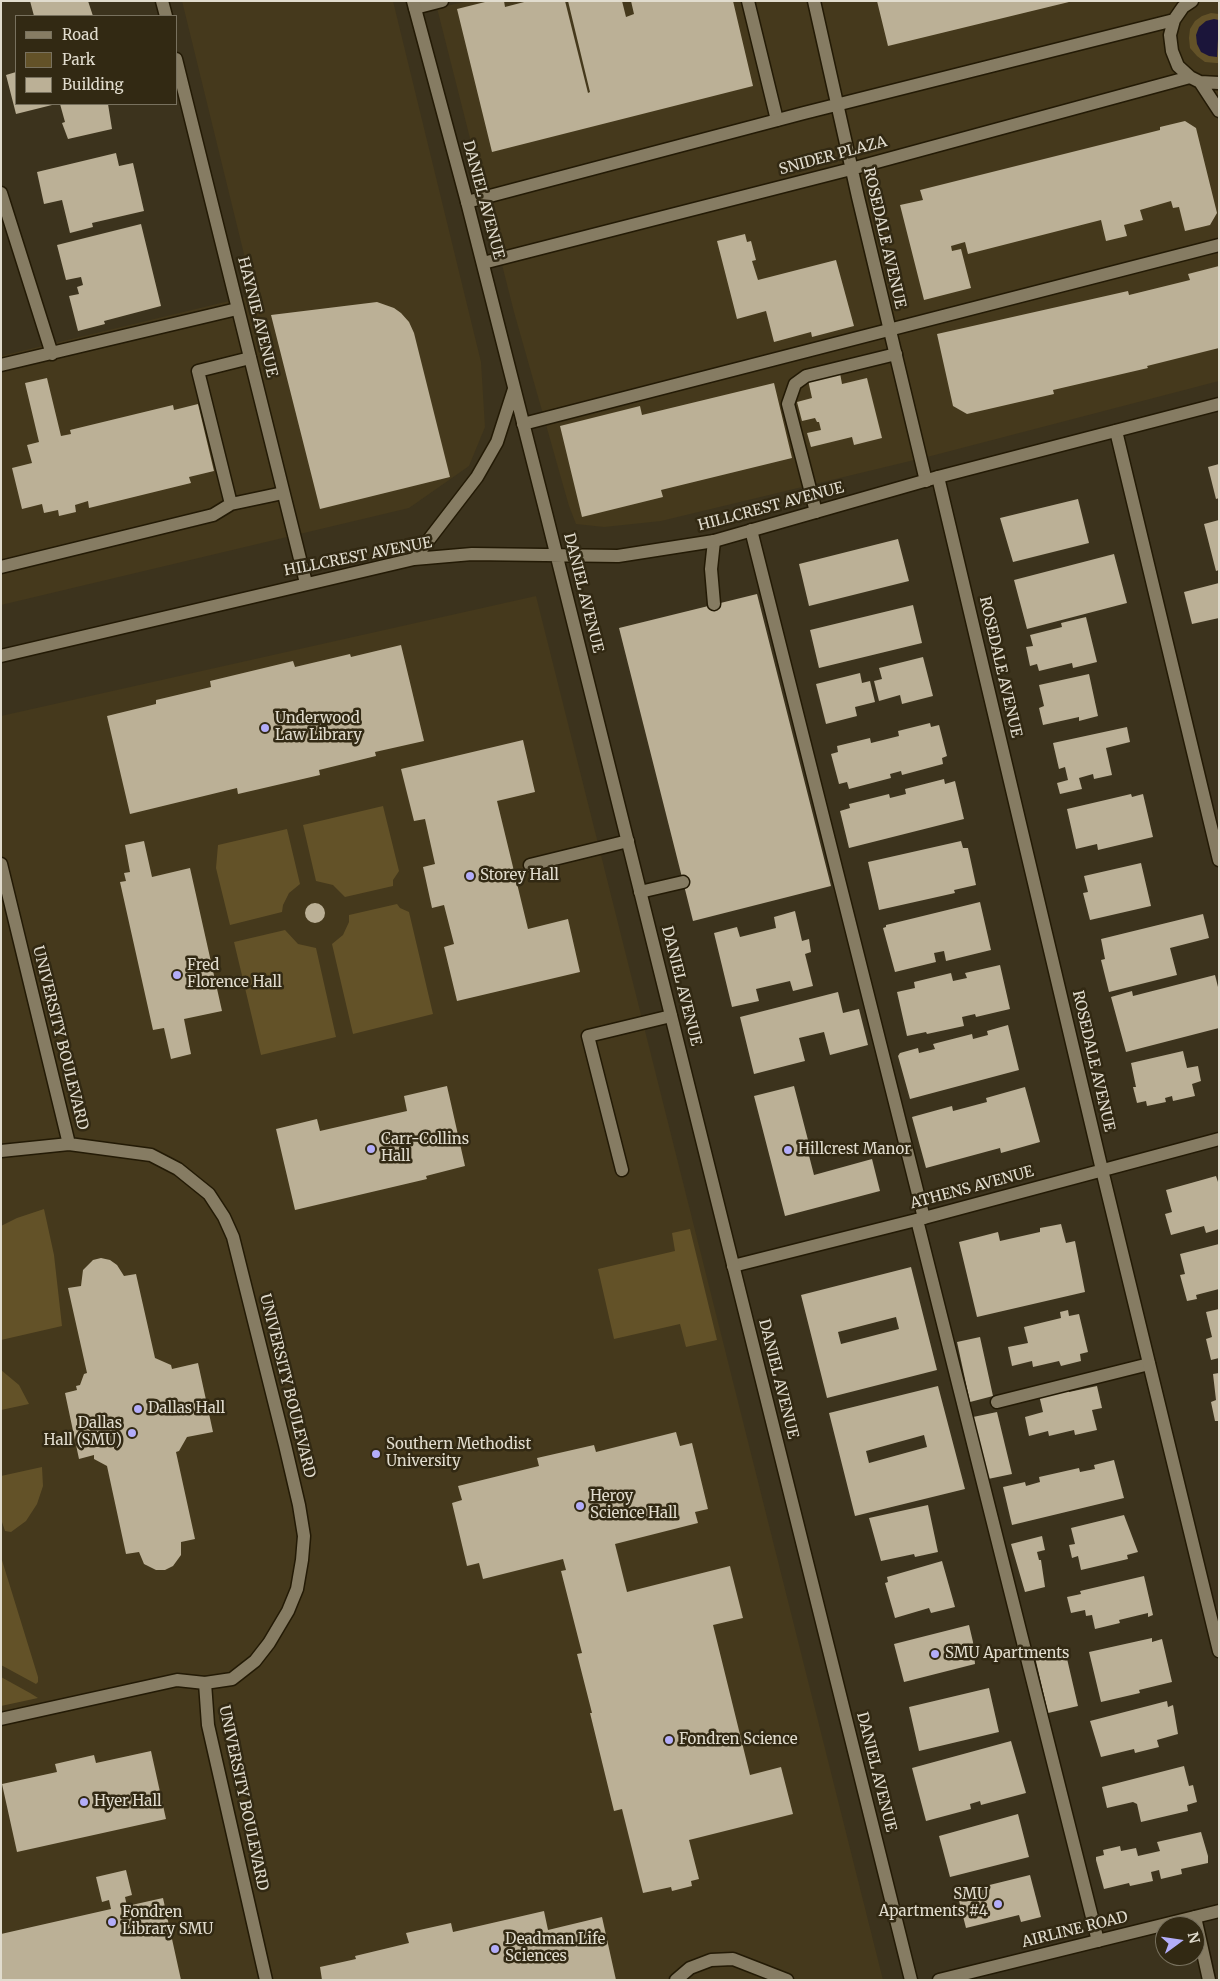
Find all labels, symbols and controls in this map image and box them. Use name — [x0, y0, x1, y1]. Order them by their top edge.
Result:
legend — [15, 15, 178, 105]
text: Road — [62, 25, 98, 44]
text: Park — [62, 50, 95, 69]
text: Building — [62, 75, 124, 94]
street label: SNIDER PLAZA — [777, 133, 889, 179]
street label: DANIEL AVENUE — [458, 138, 508, 262]
street label: ROSEDALE AVENUE — [859, 166, 909, 310]
street label: HAYNIE AVENUE — [233, 255, 281, 379]
street label: HILLCREST AVENUE — [696, 479, 846, 535]
street label: DANIEL AVENUE — [559, 531, 607, 655]
street label: HILLCREST AVENUE — [283, 534, 433, 580]
street label: ROSEDALE AVENUE — [975, 595, 1025, 739]
place label: Underwood Law Library — [275, 710, 362, 745]
marker: Underwood Law Library — [259, 722, 271, 734]
place label: Storey Hall — [480, 867, 559, 885]
marker: Storey Hall — [464, 870, 476, 882]
street label: DANIEL AVENUE — [657, 924, 705, 1048]
street label: UNIVERSITY BOULEVARD — [28, 944, 92, 1132]
place label: Fred Florence Hall — [187, 957, 282, 992]
marker: Fred Florence Hall — [171, 969, 183, 981]
street label: ROSEDALE AVENUE — [1068, 989, 1118, 1133]
place label: Carr-Collins Hall — [381, 1131, 469, 1166]
place label: Hillcrest Manor — [798, 1141, 911, 1159]
marker: Carr-Collins Hall — [365, 1143, 377, 1155]
marker: Hillcrest Manor — [782, 1144, 794, 1156]
street label: ATHENS AVENUE — [908, 1163, 1036, 1213]
street label: UNIVERSITY BOULEVARD — [255, 1292, 319, 1480]
street label: DANIEL AVENUE — [754, 1317, 802, 1441]
place label: Dallas Hall — [148, 1400, 225, 1418]
marker: Dallas Hall — [132, 1403, 144, 1415]
place label: Dallas Hall (SMU) — [44, 1415, 122, 1450]
marker: Dallas Hall (SMU) — [126, 1427, 138, 1439]
place label: Southern Methodist University — [386, 1436, 531, 1471]
marker: Southern Methodist University — [370, 1448, 382, 1460]
place label: Heroy Science Hall — [590, 1488, 677, 1523]
marker: Heroy Science Hall — [574, 1500, 586, 1512]
place label: SMU Apartments — [945, 1645, 1069, 1663]
marker: SMU Apartments — [929, 1648, 941, 1660]
street label: UNIVERSITY BOULEVARD — [215, 1704, 271, 1892]
street label: DANIEL AVENUE — [852, 1710, 900, 1834]
place label: Fondren Science — [679, 1731, 798, 1749]
marker: Fondren Science — [663, 1734, 675, 1746]
place label: Hyer Hall — [94, 1793, 162, 1811]
marker: Hyer Hall — [78, 1796, 90, 1808]
place label: SMU Apartments #4 — [879, 1886, 988, 1921]
marker: SMU Apartments #4 — [992, 1898, 1004, 1910]
place label: Fondren Library SMU — [122, 1904, 213, 1939]
street label: AIRLINE ROAD — [1020, 1908, 1130, 1952]
marker: Fondren Library SMU — [106, 1916, 118, 1928]
north arrow — [1155, 1916, 1205, 1966]
text: N — [1184, 1930, 1204, 1945]
place label: Deadman Life Sciences — [505, 1931, 605, 1966]
marker: Deadman Life Sciences — [489, 1943, 501, 1955]

